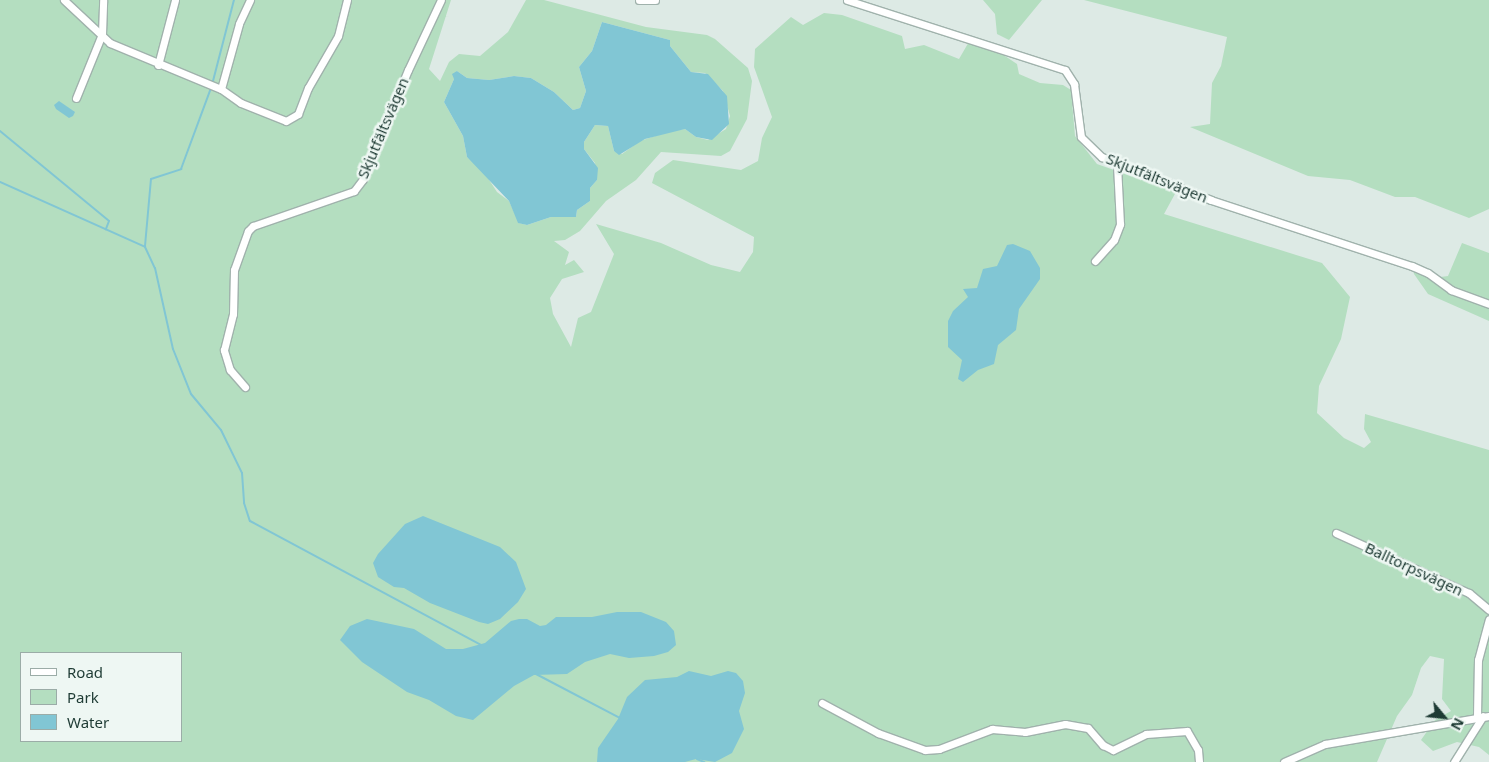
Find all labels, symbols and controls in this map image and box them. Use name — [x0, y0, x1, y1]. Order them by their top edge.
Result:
street label: Skjutfältsvägen — [354, 75, 412, 181]
street label: Skjutfältsvägen — [1104, 149, 1210, 207]
street label: Balltorpsvägen — [1362, 538, 1466, 600]
legend — [20, 652, 182, 742]
text: Road — [67, 662, 103, 682]
text: Park — [67, 687, 99, 707]
north arrow — [1419, 692, 1469, 742]
text: Water — [67, 712, 109, 732]
text: N — [1447, 715, 1469, 734]

